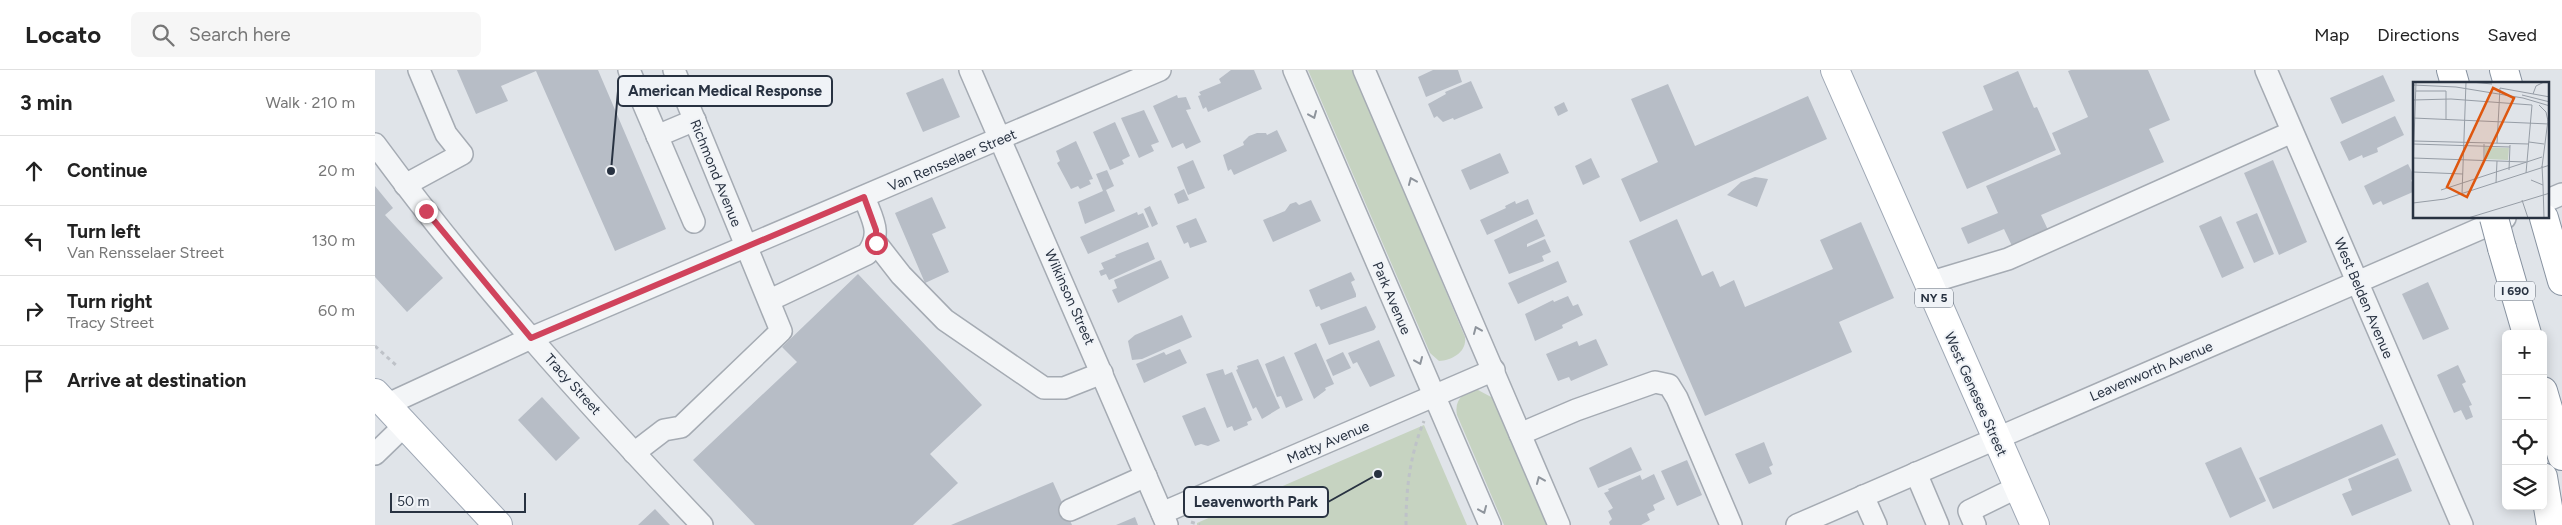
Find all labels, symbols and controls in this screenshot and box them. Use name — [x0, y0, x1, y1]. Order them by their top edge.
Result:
search box — [131, 12, 481, 57]
text: Locato — [25, 20, 101, 49]
icon: search — [149, 21, 177, 49]
text: Search here — [189, 23, 291, 46]
text: Map — [2314, 24, 2349, 46]
text: Directions — [2377, 24, 2459, 46]
text: Saved — [2487, 24, 2537, 46]
callout: American Medical Response — [618, 76, 832, 106]
text: American Medical Response — [628, 82, 823, 100]
inset map — [2413, 82, 2549, 219]
text: 3 min — [20, 90, 72, 115]
text: Walk · 210 m — [266, 93, 355, 112]
one-way arrow — [1307, 110, 1318, 119]
street label: Richmond Avenue — [686, 117, 745, 230]
street label: Van Rensselaer Street — [885, 126, 1019, 195]
icon: ahead — [20, 157, 48, 185]
text: Continue — [67, 159, 147, 182]
text: 20 m — [318, 161, 355, 180]
one-way arrow — [1408, 177, 1419, 186]
route end — [415, 200, 438, 223]
text: Turn left — [67, 220, 141, 243]
icon: left — [20, 227, 48, 255]
text: 130 m — [312, 231, 355, 250]
route start — [865, 232, 888, 255]
street label: West Belden Avenue — [2330, 235, 2397, 361]
text: Van Rensselaer Street — [67, 243, 224, 262]
street label: Wilkinson Street — [1041, 247, 1098, 348]
street label: Park Avenue — [1369, 259, 1415, 337]
road number: I 690 — [2495, 282, 2535, 300]
road number: NY 5 — [1915, 288, 1953, 308]
text: Turn right — [67, 290, 153, 313]
icon: right — [20, 297, 48, 325]
text: 60 m — [318, 301, 355, 320]
text: Tracy Street — [67, 313, 154, 332]
one-way arrow — [1472, 326, 1483, 335]
street label: West Genesee Street — [1941, 330, 2011, 459]
map controls — [2502, 330, 2547, 510]
button: + — [2502, 330, 2547, 375]
street label: Leavenworth Avenue — [2087, 338, 2216, 405]
street label: Tracy Street — [541, 350, 604, 418]
one-way arrow — [1412, 356, 1423, 365]
icon: arrive — [20, 367, 48, 395]
text: Arrive at destination — [67, 369, 246, 392]
button: − — [2502, 375, 2547, 420]
street label: Matty Avenue — [1284, 417, 1372, 467]
button: locate — [2502, 420, 2547, 465]
button: layers — [2502, 465, 2547, 510]
one-way arrow — [1535, 476, 1546, 485]
callout: Leavenworth Park — [1184, 487, 1328, 517]
scale bar — [390, 490, 526, 513]
text: 50 m — [397, 493, 429, 510]
text: Leavenworth Park — [1194, 493, 1318, 511]
one-way arrow — [1477, 505, 1488, 514]

